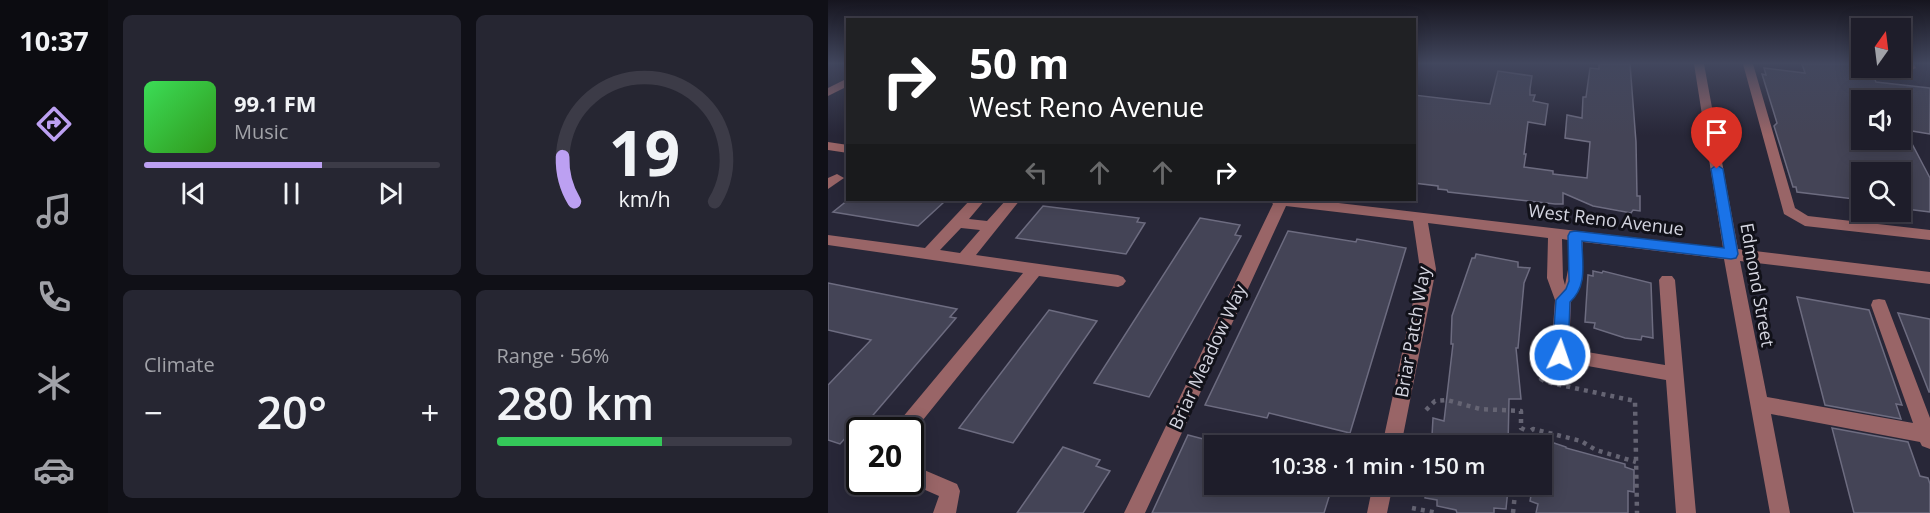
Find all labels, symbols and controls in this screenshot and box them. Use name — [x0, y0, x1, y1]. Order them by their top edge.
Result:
north arrow — [1851, 18, 1911, 78]
map controls — [1851, 18, 1911, 222]
text: 10:37 — [19, 22, 89, 59]
text: 50 m — [969, 34, 1069, 91]
icon: right — [870, 42, 948, 120]
text: 99.1 FM — [234, 88, 317, 118]
text: West Reno Avenue — [969, 88, 1204, 125]
button: sound — [1851, 90, 1911, 150]
icon: directions — [33, 103, 75, 145]
pin — [1691, 107, 1742, 169]
text: 19 — [609, 109, 680, 194]
icon: arrive — [1700, 116, 1733, 149]
text: Music — [234, 118, 288, 145]
icon: left — [1020, 156, 1053, 189]
icon: ahead — [1083, 156, 1116, 189]
icon: ahead — [1146, 156, 1179, 189]
icon: right — [1209, 156, 1242, 189]
button: search — [1851, 162, 1911, 222]
icon: previous — [177, 177, 210, 210]
icon: pause — [275, 177, 308, 210]
icon: next — [374, 177, 407, 210]
text: km/h — [618, 185, 670, 214]
icon: music — [33, 190, 75, 232]
street label: West Reno Avenue — [1527, 198, 1685, 240]
street label: Edmond Street — [1735, 221, 1781, 349]
street label: Briar Patch Way — [1389, 263, 1436, 399]
icon: phone — [33, 276, 75, 318]
street label: Briar Meadow Way — [1163, 279, 1252, 433]
position arrow — [1528, 323, 1592, 387]
text: Range · 56% — [497, 342, 609, 369]
text: Climate — [144, 351, 215, 378]
icon: climate — [33, 362, 75, 404]
text: 280 km — [497, 372, 654, 433]
text: 20° — [256, 381, 327, 442]
text: − — [144, 390, 163, 435]
text: + — [421, 390, 439, 435]
speed limit sign: 20 — [846, 417, 924, 495]
icon: car — [33, 449, 75, 491]
text: 10:38 · 1 min · 150 m — [1270, 450, 1486, 480]

